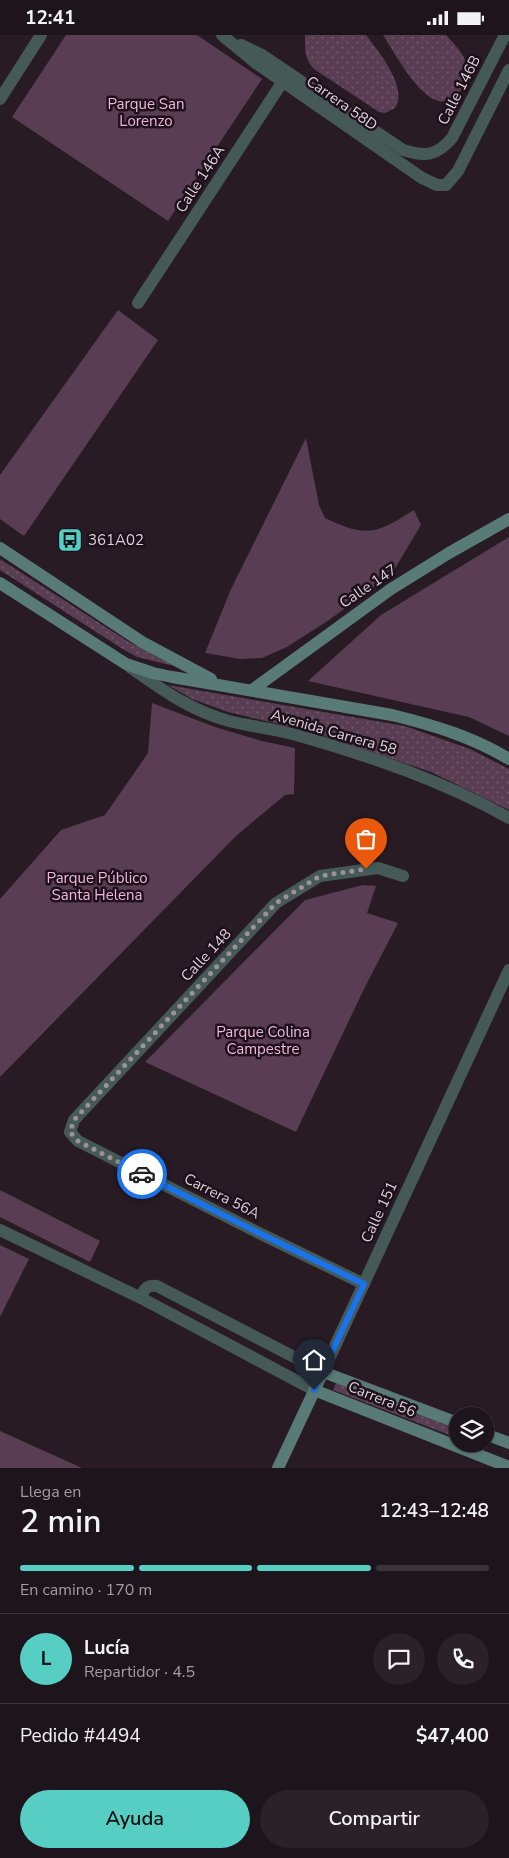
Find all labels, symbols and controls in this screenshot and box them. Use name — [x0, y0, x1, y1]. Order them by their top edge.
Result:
text: 12:41 — [25, 5, 75, 31]
street label: Calle 146B — [433, 52, 485, 128]
street label: Carrera 58D — [302, 71, 382, 135]
park label: Parque San Lorenzo — [107, 94, 185, 131]
street label: Calle 146A — [171, 141, 229, 216]
bus stop icon: 361A02 — [57, 527, 83, 553]
place label: 361A02 — [88, 530, 144, 550]
street label: Calle 147 — [335, 559, 401, 613]
street label: Avenida Carrera 58 — [269, 704, 399, 760]
pin — [345, 818, 387, 869]
icon: bag — [352, 825, 380, 853]
park label: Parque Público Santa Helena — [47, 868, 147, 905]
street label: Calle 148 — [176, 924, 236, 986]
park label: Parque Colina Campestre — [216, 1022, 310, 1059]
courier — [117, 1149, 167, 1199]
icon: car — [128, 1160, 156, 1188]
street label: Carrera 56A — [181, 1168, 263, 1224]
street label: Calle 151 — [356, 1178, 402, 1246]
pin — [293, 1339, 335, 1390]
icon: home — [300, 1346, 328, 1374]
street label: Carrera 56 — [345, 1376, 419, 1422]
map controls — [449, 1407, 494, 1452]
button: layers — [449, 1407, 494, 1452]
text: Llega en — [20, 1481, 81, 1503]
text: 12:43–12:48 — [379, 1498, 489, 1524]
text: 2 min — [20, 1500, 102, 1543]
text: En camino · 170 m — [20, 1579, 152, 1601]
button: chat — [373, 1633, 425, 1685]
button: phone — [437, 1633, 489, 1685]
text: Lucía — [84, 1635, 130, 1661]
text: L — [41, 1646, 51, 1672]
text: Repartidor · 4.5 — [84, 1661, 195, 1683]
text: Pedido #4494 — [20, 1723, 141, 1749]
text: $47,400 — [416, 1723, 489, 1749]
button: Ayuda — [20, 1790, 250, 1848]
button: Compartir — [260, 1790, 489, 1848]

